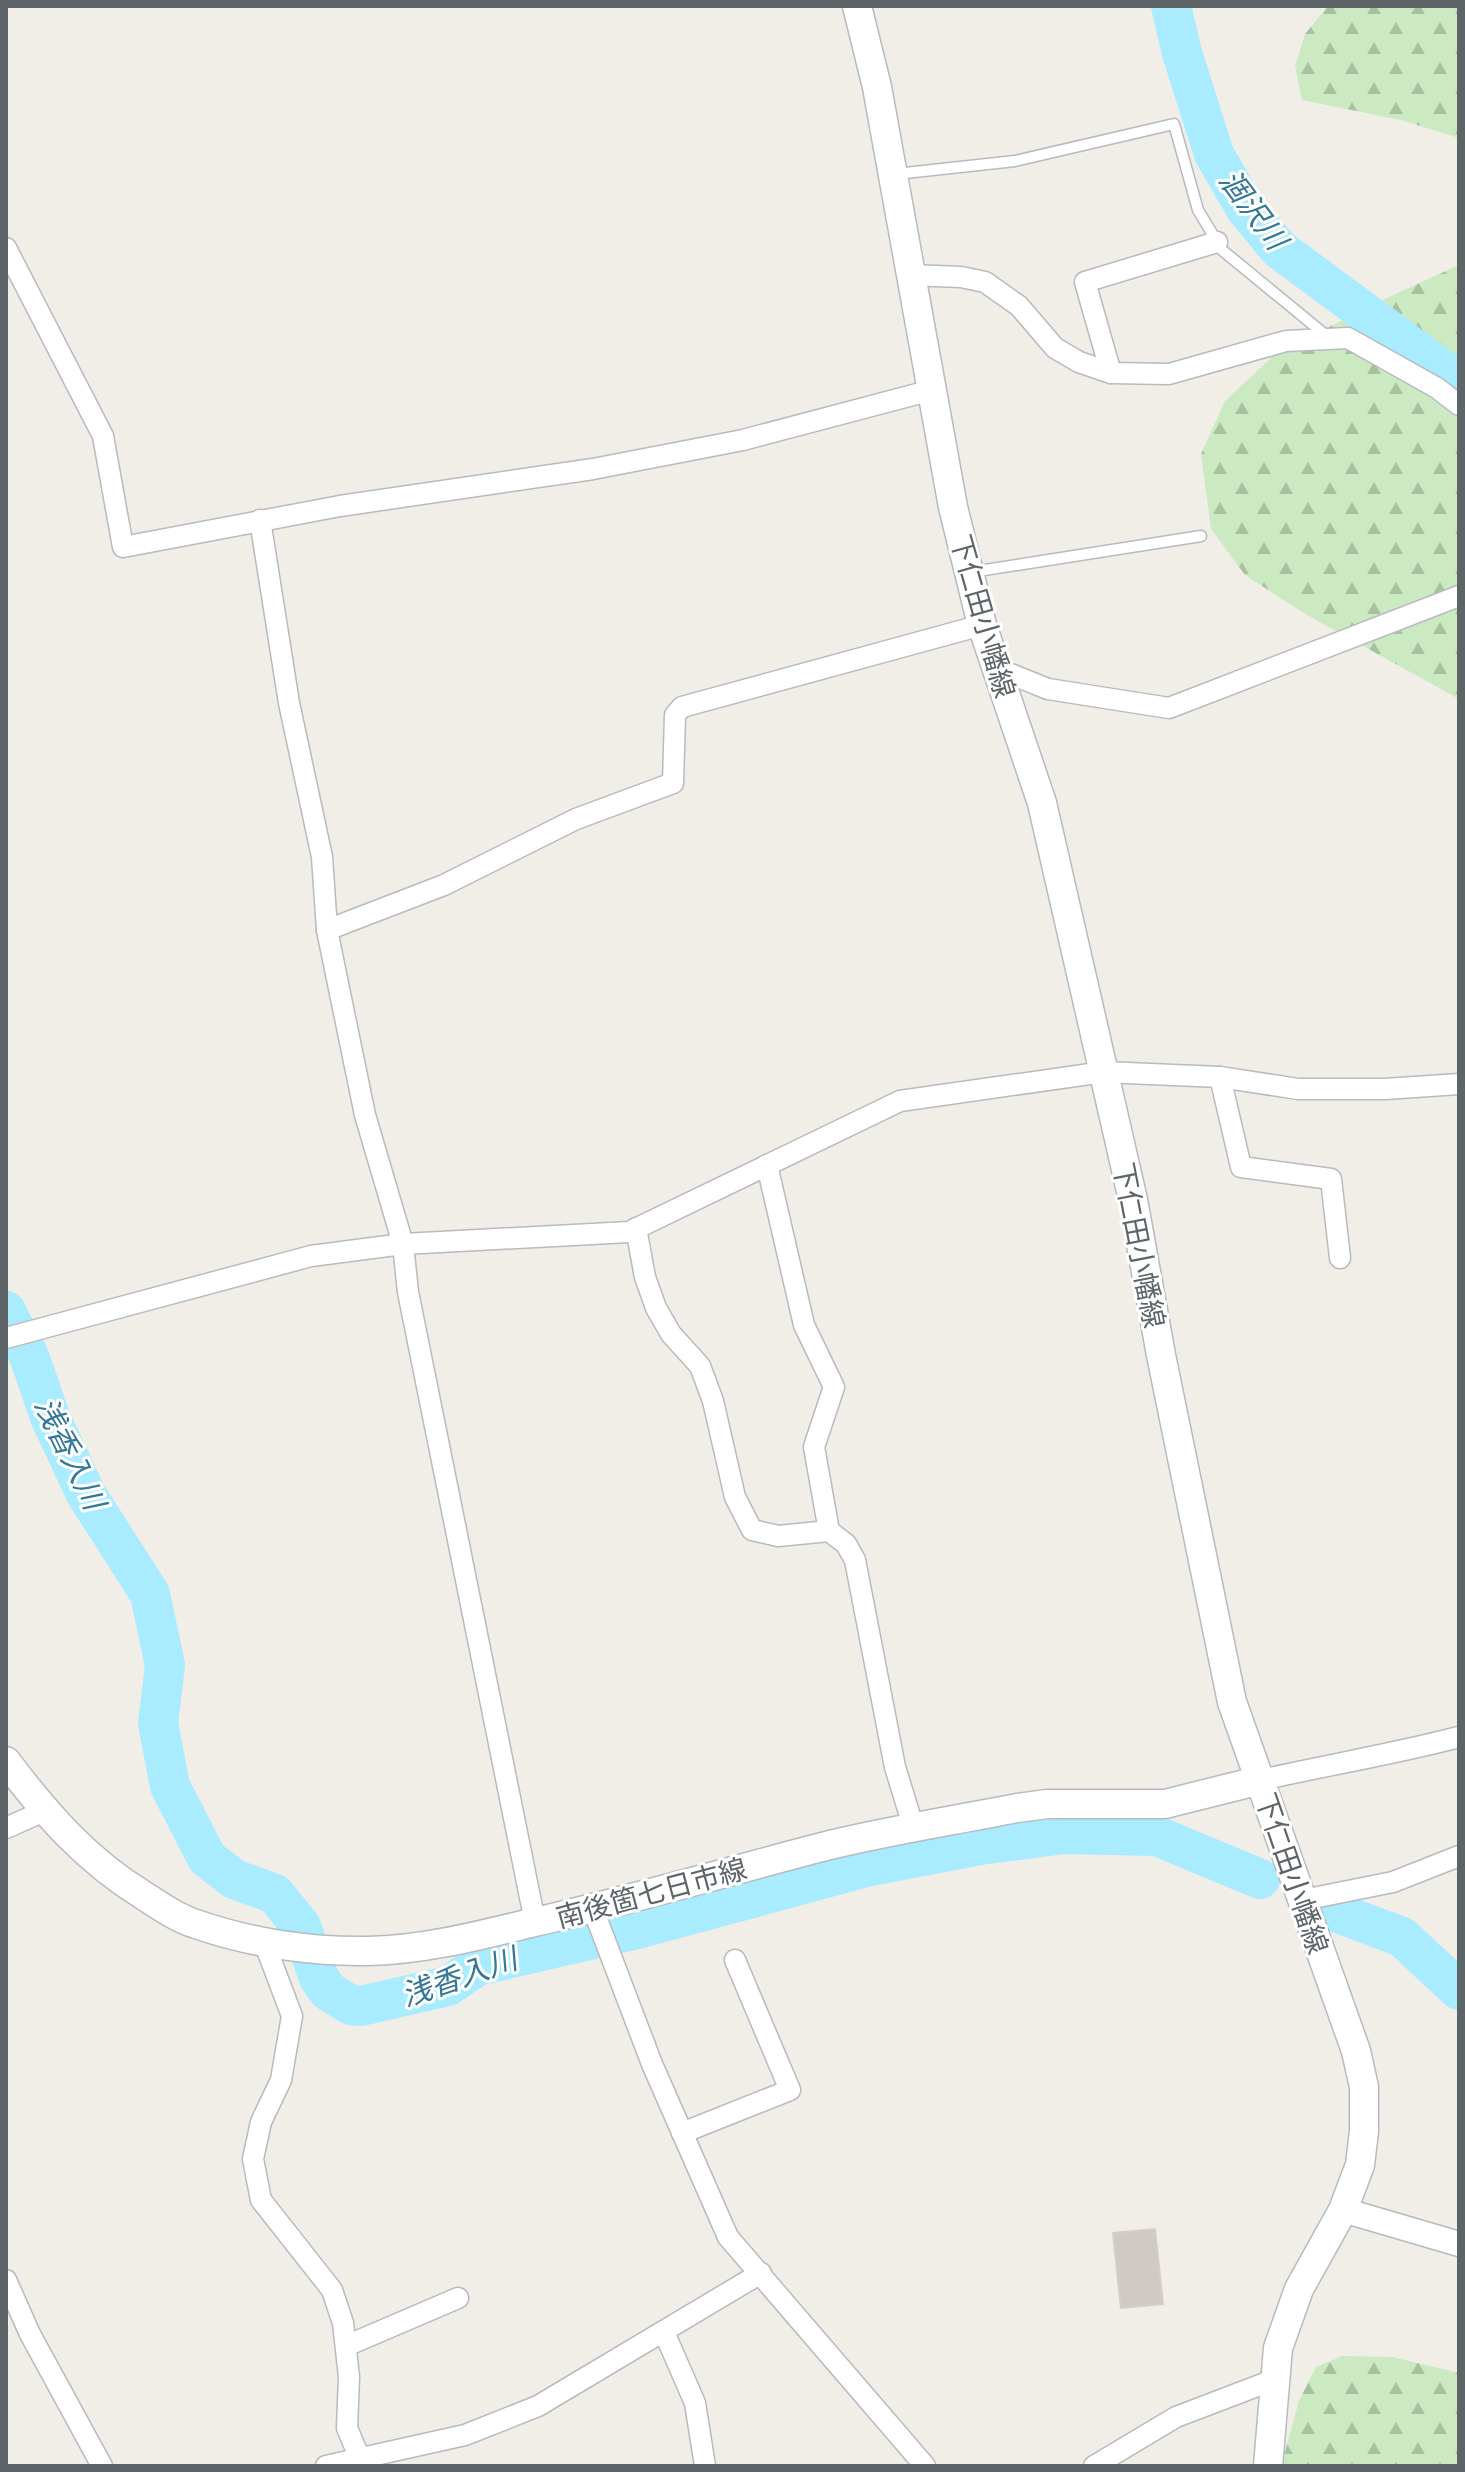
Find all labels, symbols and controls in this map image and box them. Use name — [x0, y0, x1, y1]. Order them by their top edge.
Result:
water label: 涸沢川 — [1211, 161, 1299, 260]
street label: 下仁田小幡線 — [943, 530, 1025, 702]
street label: 下仁田小幡線 — [1105, 1159, 1175, 1331]
water label: 浅香入川 — [26, 1390, 117, 1519]
street label: 下仁田小幡線 — [1248, 1787, 1338, 1959]
street label: 南後箇七日市線 — [551, 1848, 751, 1936]
water label: 浅香入川 — [396, 1936, 525, 2015]

